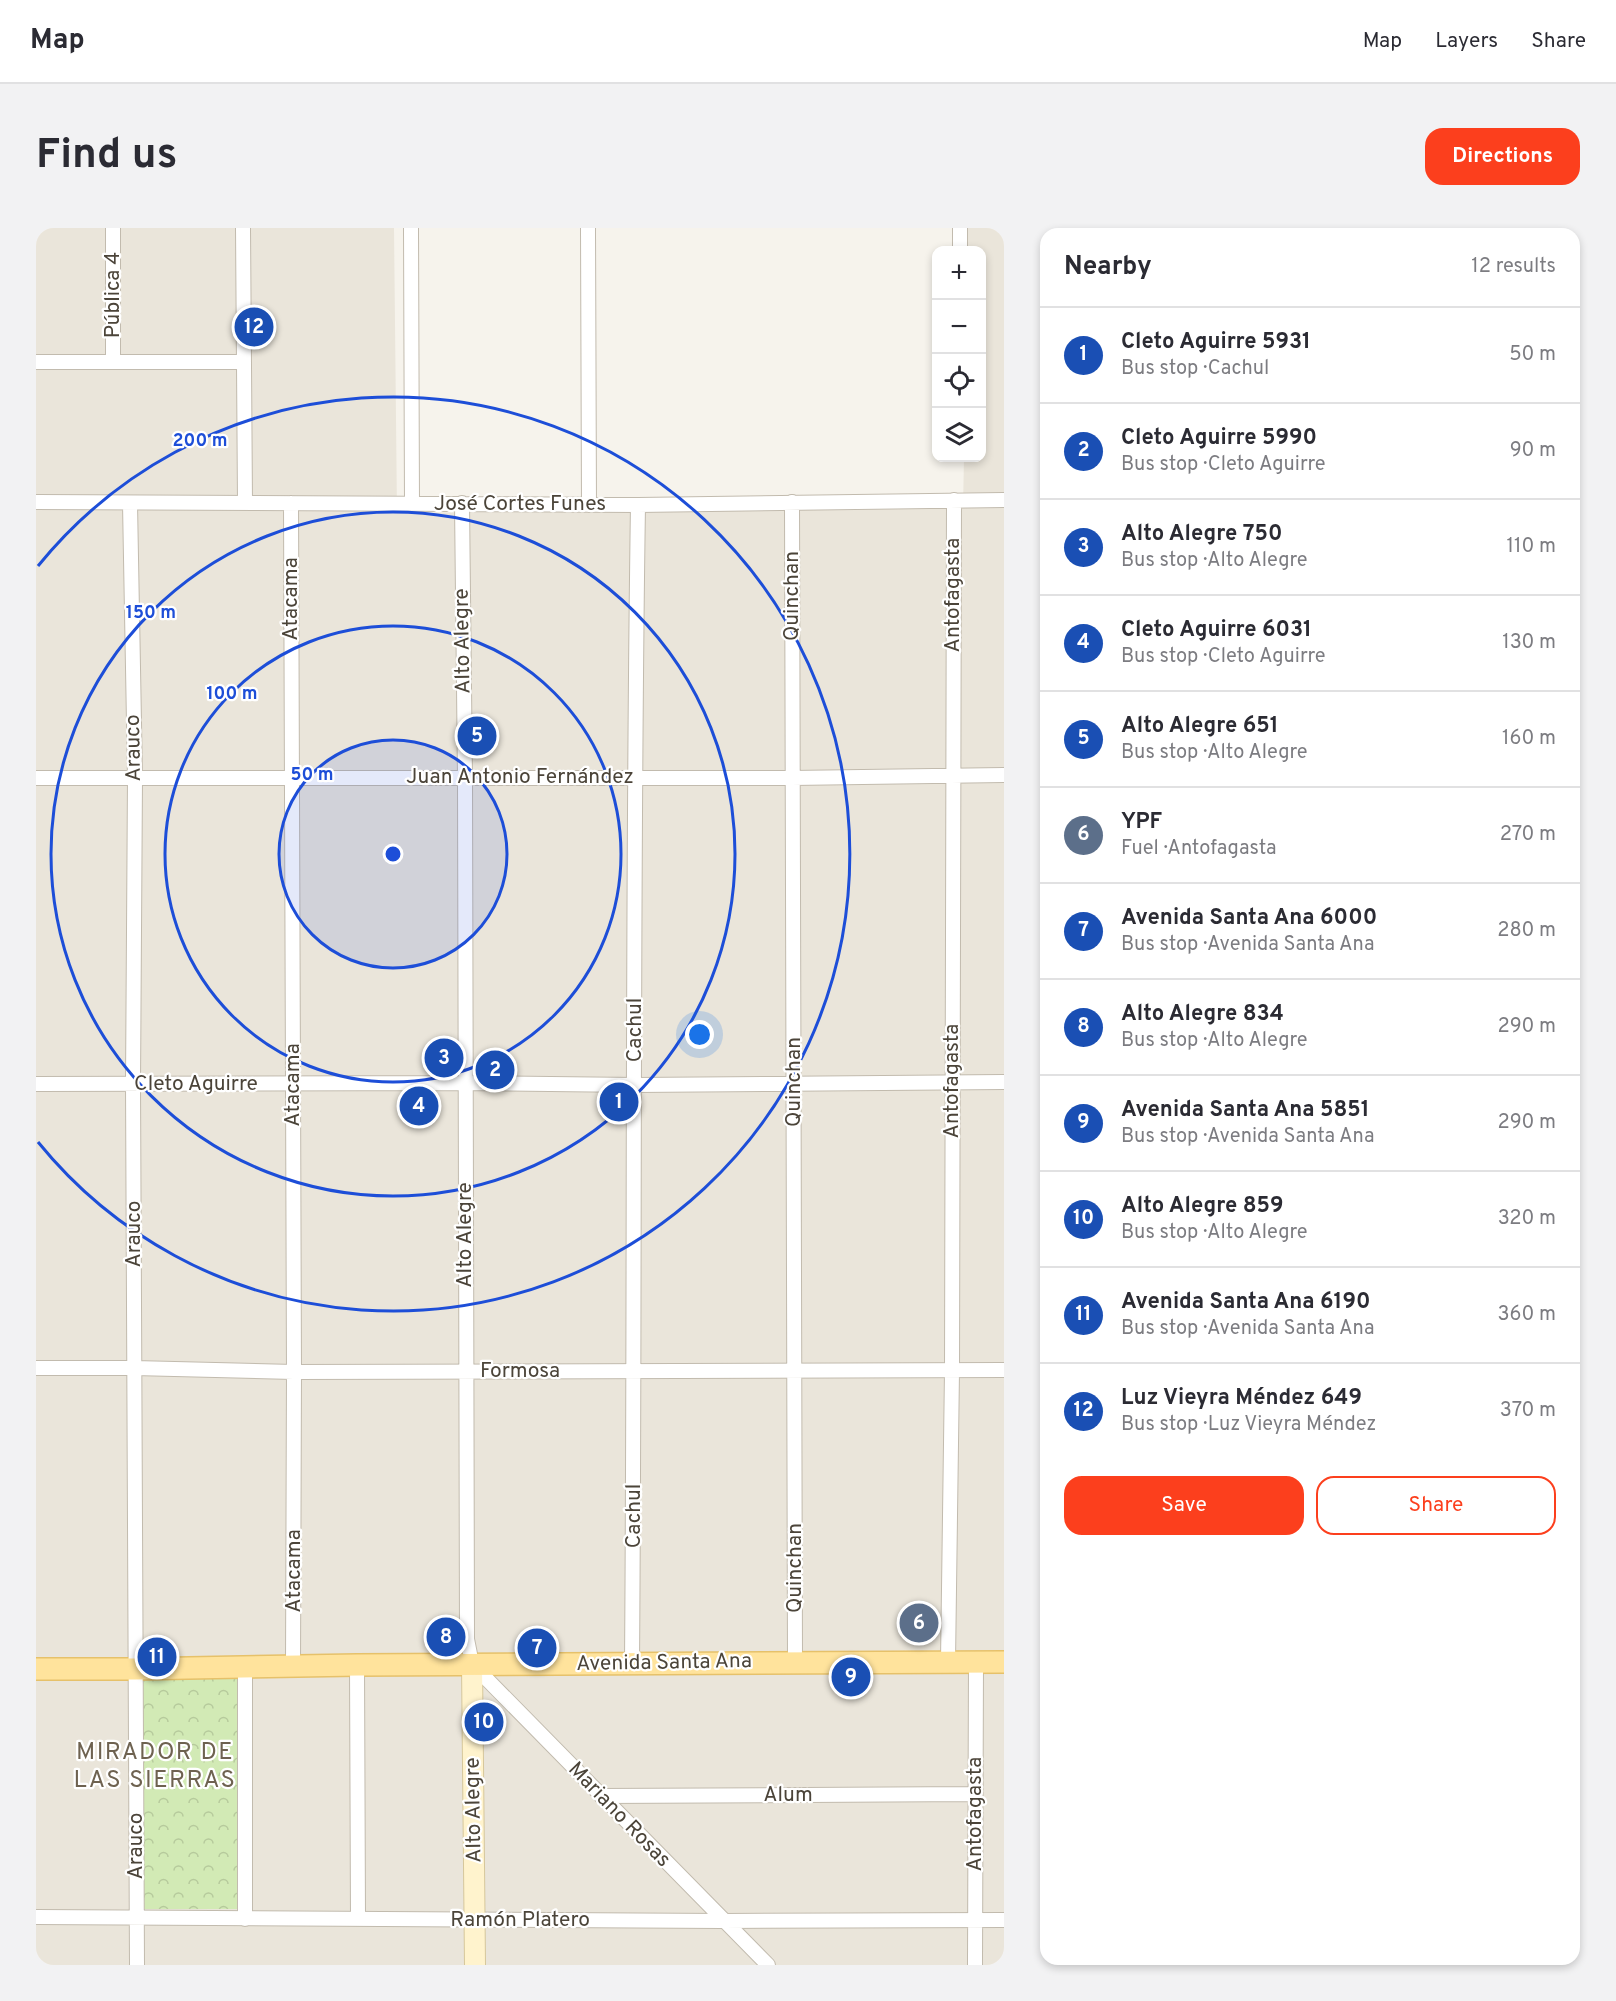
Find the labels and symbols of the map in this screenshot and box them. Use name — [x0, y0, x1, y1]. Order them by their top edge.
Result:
street label: Pública 4 — [100, 252, 127, 338]
pin: 12 — [234, 304, 274, 350]
text: 200 m — [172, 430, 228, 453]
street label: José Cortes Funes — [434, 491, 606, 518]
street label: Antofagasta — [940, 538, 967, 652]
street label: Quinchan — [779, 551, 806, 641]
street label: Atacama — [278, 557, 305, 641]
street label: Alto Alegre — [449, 588, 477, 694]
text: 150 m — [126, 602, 176, 625]
text: 100 m — [206, 683, 258, 706]
street label: Arauco — [120, 714, 148, 782]
pin: 5 — [458, 714, 496, 758]
text: 50 m — [290, 764, 334, 787]
street label: Juan Antonio Fernández — [406, 764, 634, 791]
centre of rings — [383, 844, 403, 864]
street label: Cachul — [622, 998, 649, 1062]
your location — [685, 1020, 714, 1049]
street label: Antofagasta — [939, 1024, 966, 1138]
pin: 3 — [424, 1036, 464, 1080]
street label: Quinchan — [781, 1037, 808, 1127]
street label: Atacama — [280, 1043, 307, 1127]
pin: 2 — [476, 1048, 514, 1092]
street label: Cleto Aguirre — [134, 1071, 258, 1098]
pin: 1 — [600, 1080, 638, 1124]
pin: 4 — [400, 1084, 439, 1128]
street label: Alto Alegre — [452, 1182, 479, 1288]
street label: Arauco — [121, 1200, 148, 1268]
street label: Formosa — [480, 1358, 560, 1385]
street label: Cachul — [621, 1484, 648, 1548]
street label: Quinchan — [782, 1523, 809, 1613]
street label: Atacama — [281, 1529, 308, 1613]
pin: 6 — [900, 1600, 938, 1646]
pin: 8 — [426, 1614, 466, 1660]
pin: 7 — [518, 1626, 556, 1670]
pin: 11 — [138, 1634, 176, 1680]
street label: Avenida Santa Ana — [576, 1648, 752, 1678]
pin: 9 — [832, 1654, 870, 1700]
pin: 10 — [464, 1700, 504, 1744]
district label: MIRADOR DE LAS SIERRAS — [74, 1738, 237, 1796]
street label: Alto Alegre — [460, 1757, 488, 1863]
street label: Mariano Rosas — [562, 1757, 676, 1873]
street label: Antofagasta — [962, 1757, 989, 1871]
street label: Alum — [763, 1782, 813, 1809]
street label: Arauco — [123, 1812, 150, 1880]
street label: Ramón Platero — [450, 1907, 590, 1934]

